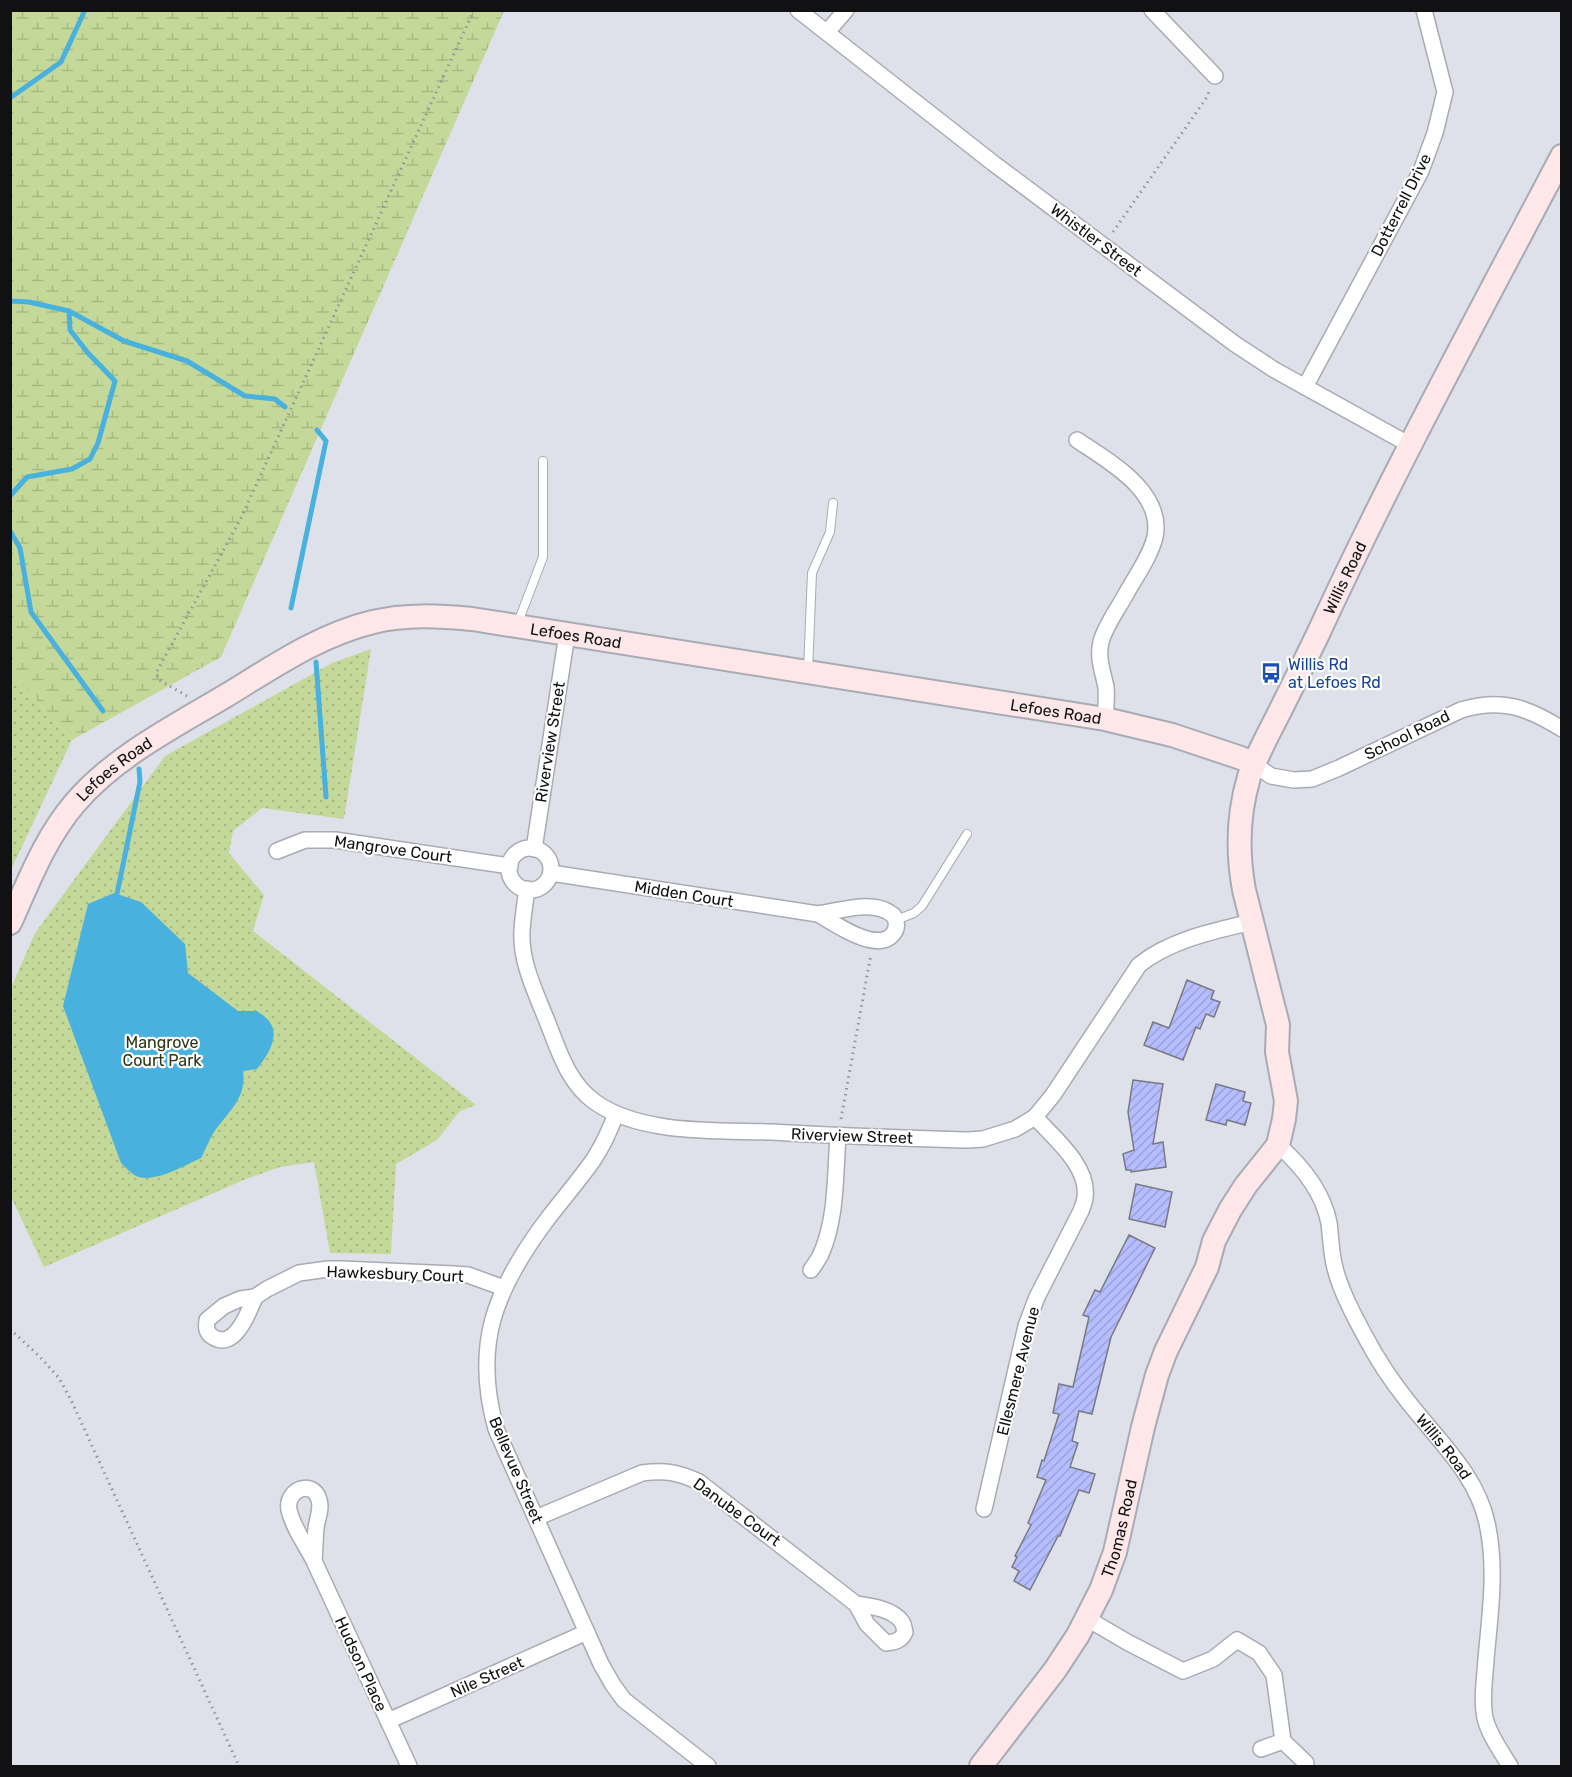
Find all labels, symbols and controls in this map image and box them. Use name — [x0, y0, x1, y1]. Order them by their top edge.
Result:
street label: Dotterrell Drive — [1367, 150, 1435, 260]
street label: Whistler Street — [1047, 199, 1145, 281]
street label: Willis Road — [1319, 538, 1370, 617]
street label: Lefoes Road — [529, 619, 623, 652]
place label: Willis Rd at Lefoes Rd — [1288, 655, 1381, 692]
bus stop icon: Willis Rd at Lefoes Rd — [1259, 661, 1283, 685]
street label: Riverview Street — [531, 680, 569, 804]
street label: Lefoes Road — [1009, 695, 1103, 728]
street label: School Road — [1361, 706, 1453, 764]
street label: Lefoes Road — [72, 733, 155, 805]
street label: Mangrove Court — [333, 831, 453, 867]
street label: Midden Court — [633, 877, 735, 911]
park label: Mangrove Court Park — [122, 1033, 202, 1070]
street label: Riverview Street — [791, 1124, 913, 1148]
street label: Hawkesbury Court — [326, 1262, 464, 1286]
street label: Ellesmere Avenue — [993, 1305, 1043, 1437]
street label: Willis Road — [1412, 1410, 1476, 1483]
street label: Bellevue Street — [485, 1414, 547, 1526]
street label: Danube Court — [690, 1474, 784, 1550]
street label: Thomas Road — [1097, 1477, 1141, 1580]
street label: Hudson Place — [331, 1614, 391, 1714]
street label: Nile Street — [447, 1652, 527, 1702]

